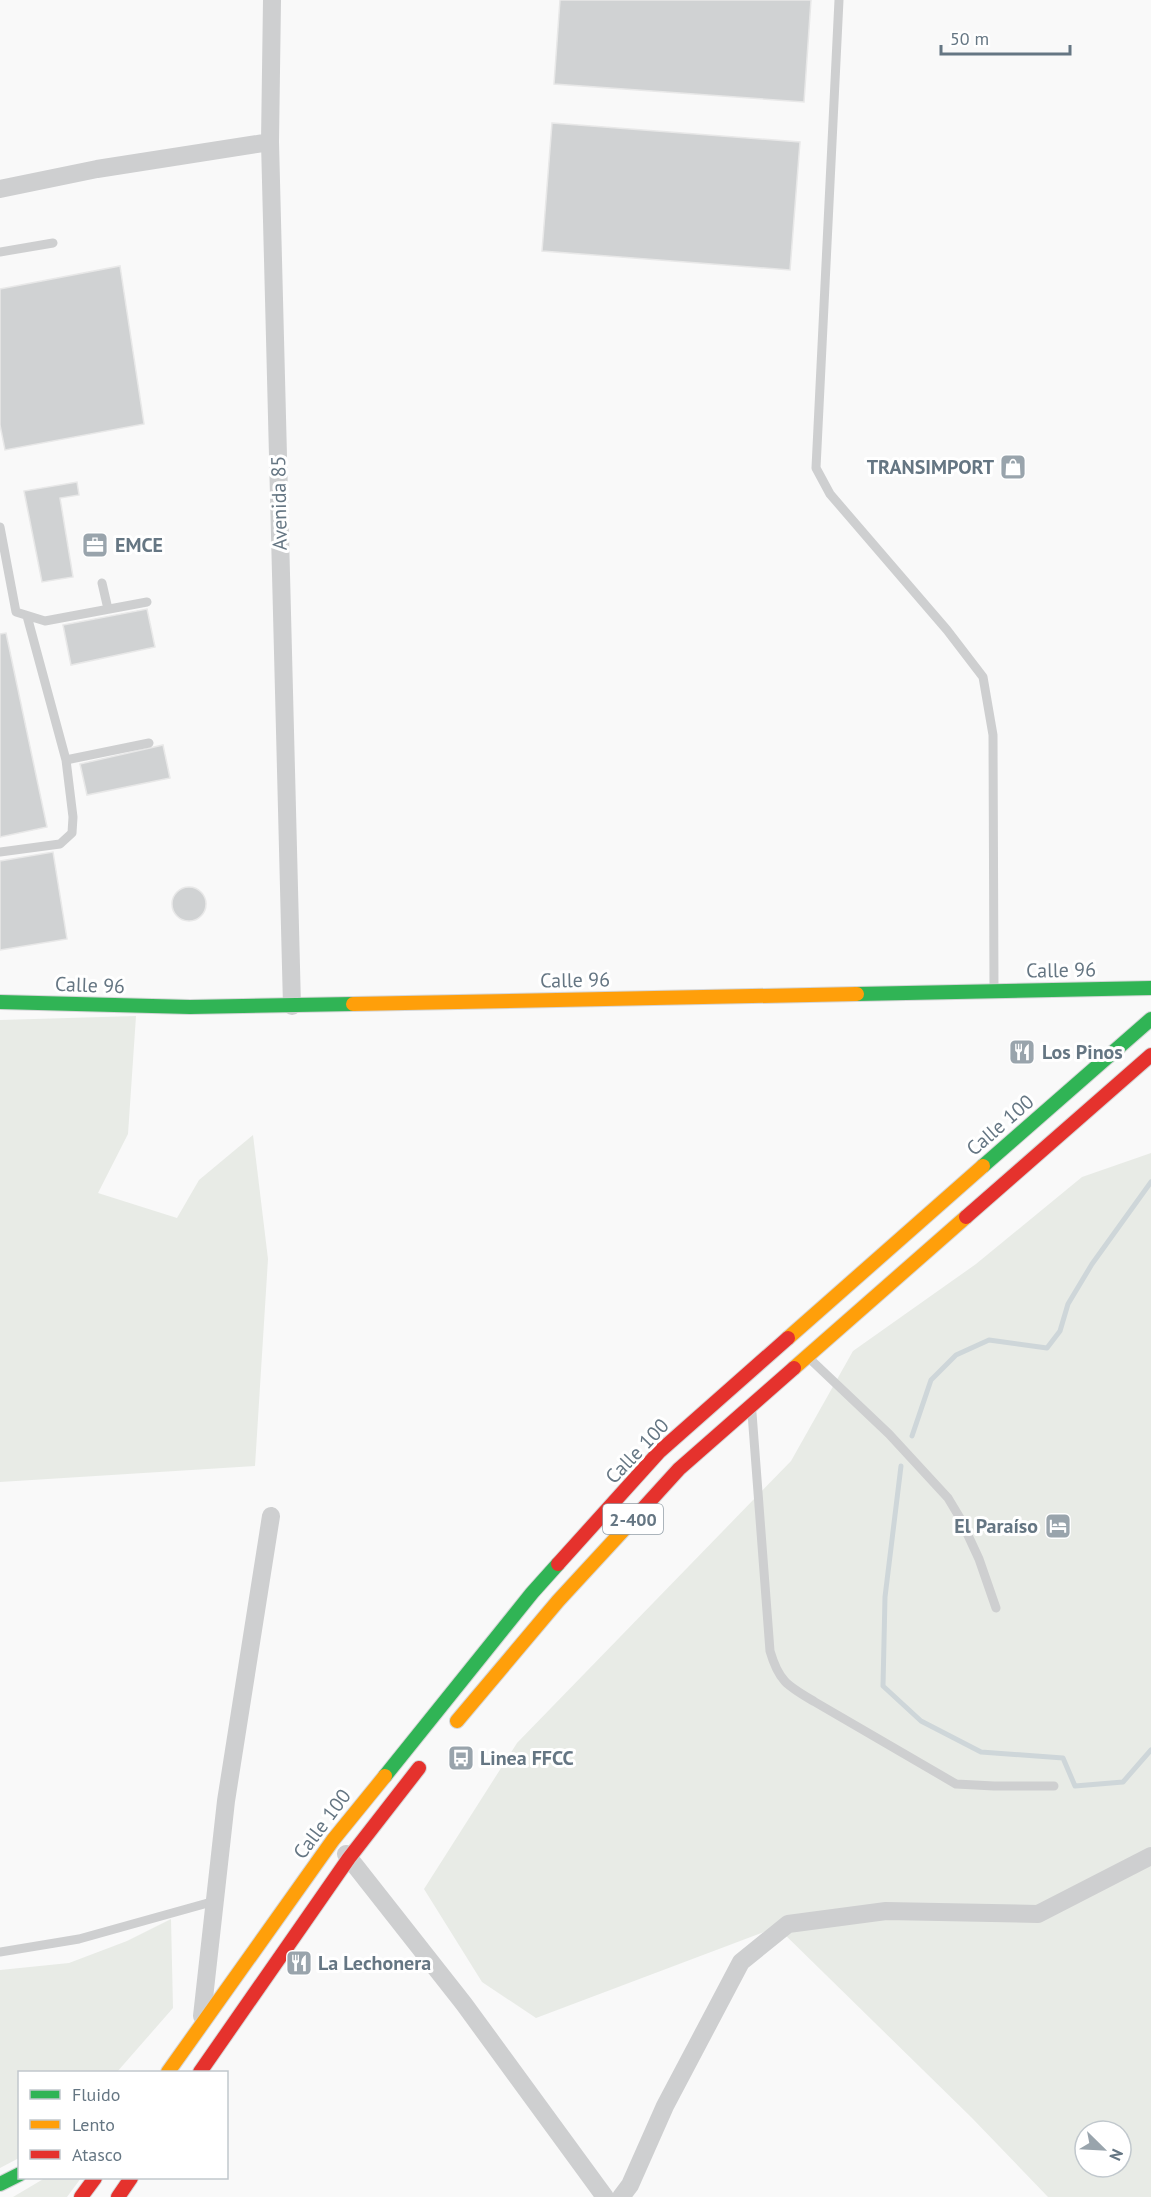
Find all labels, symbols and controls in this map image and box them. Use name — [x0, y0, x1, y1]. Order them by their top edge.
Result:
scale bar — [941, 18, 1070, 56]
text: 50 m — [950, 27, 989, 50]
shop icon: TRANSIMPORT — [998, 452, 1028, 482]
place label: TRANSIMPORT — [867, 454, 995, 480]
street label: Avenida 85 — [265, 455, 293, 551]
office icon: EMCE — [80, 530, 110, 560]
place label: EMCE — [115, 532, 163, 558]
street label: Calle 96 — [1026, 956, 1096, 984]
street label: Calle 96 — [540, 966, 610, 994]
street label: Calle 96 — [55, 971, 125, 999]
restaurant icon: Los Pinos — [1007, 1037, 1037, 1067]
place label: Los Pinos — [1042, 1039, 1123, 1065]
street label: Calle 100 — [961, 1089, 1039, 1161]
street label: Calle 100 — [600, 1413, 675, 1489]
road number: 2-400 — [603, 1504, 663, 1534]
hotel icon: El Paraíso — [1043, 1511, 1073, 1541]
place label: El Paraíso — [954, 1513, 1038, 1539]
bus stop icon: Linea FFCC — [446, 1743, 476, 1773]
place label: Linea FFCC — [480, 1745, 574, 1771]
street label: Calle 100 — [287, 1784, 357, 1864]
restaurant icon: La Lechonera — [284, 1948, 314, 1978]
place label: La Lechonera — [318, 1950, 431, 1976]
legend — [18, 2071, 228, 2179]
text: Fluido — [72, 2083, 120, 2106]
text: Lento — [72, 2113, 115, 2136]
north arrow — [1073, 2119, 1133, 2179]
text: Atasco — [72, 2143, 122, 2166]
text: N — [1105, 2146, 1128, 2164]

